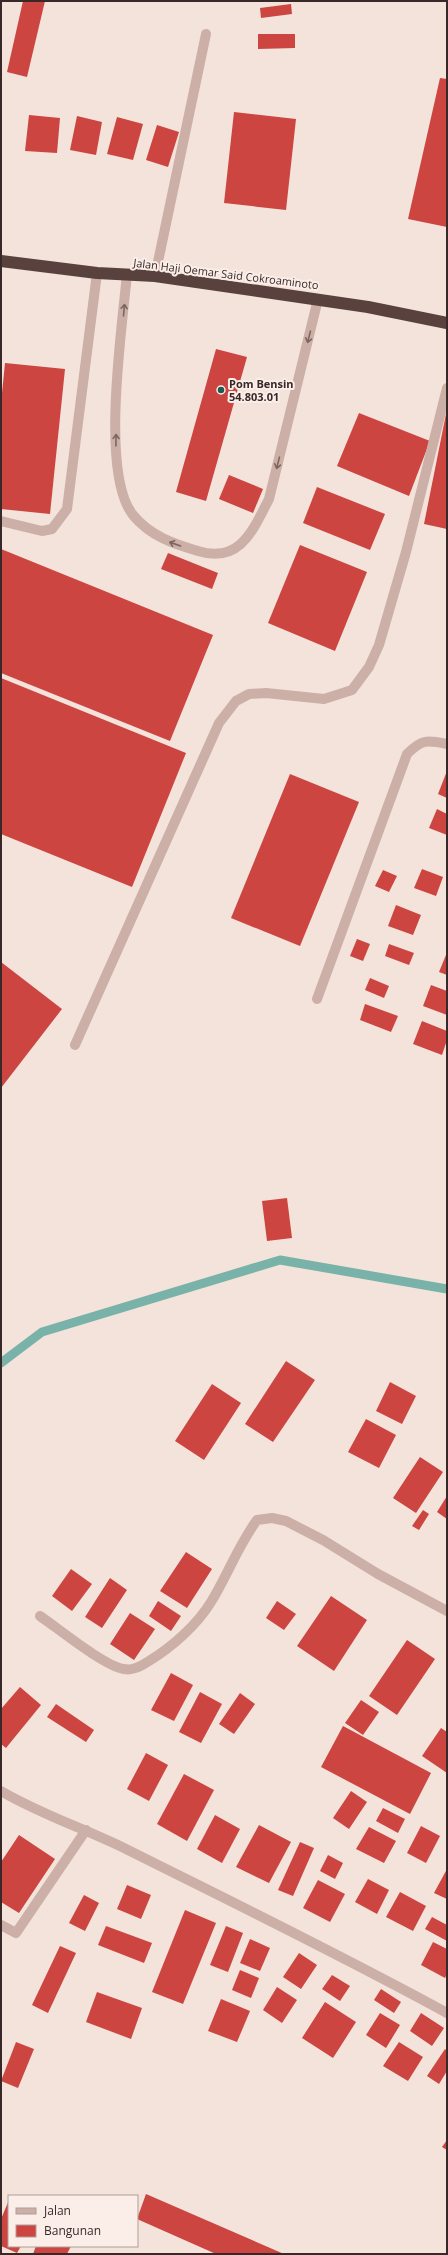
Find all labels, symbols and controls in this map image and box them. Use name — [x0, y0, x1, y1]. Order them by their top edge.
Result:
street label: Jalan Haji Oemar Said Cokroaminoto — [132, 255, 320, 292]
one-way arrow — [120, 304, 127, 317]
one-way arrow — [305, 330, 312, 343]
place label: Pom Bensin 54.803.01 — [229, 376, 294, 404]
marker: Pom Bensin 54.803.01 — [216, 385, 226, 395]
one-way arrow — [112, 434, 120, 447]
one-way arrow — [274, 456, 281, 469]
one-way arrow — [168, 540, 181, 547]
legend — [8, 2195, 138, 2247]
text: Jalan — [43, 2202, 71, 2219]
text: Bangunan — [44, 2222, 101, 2239]

